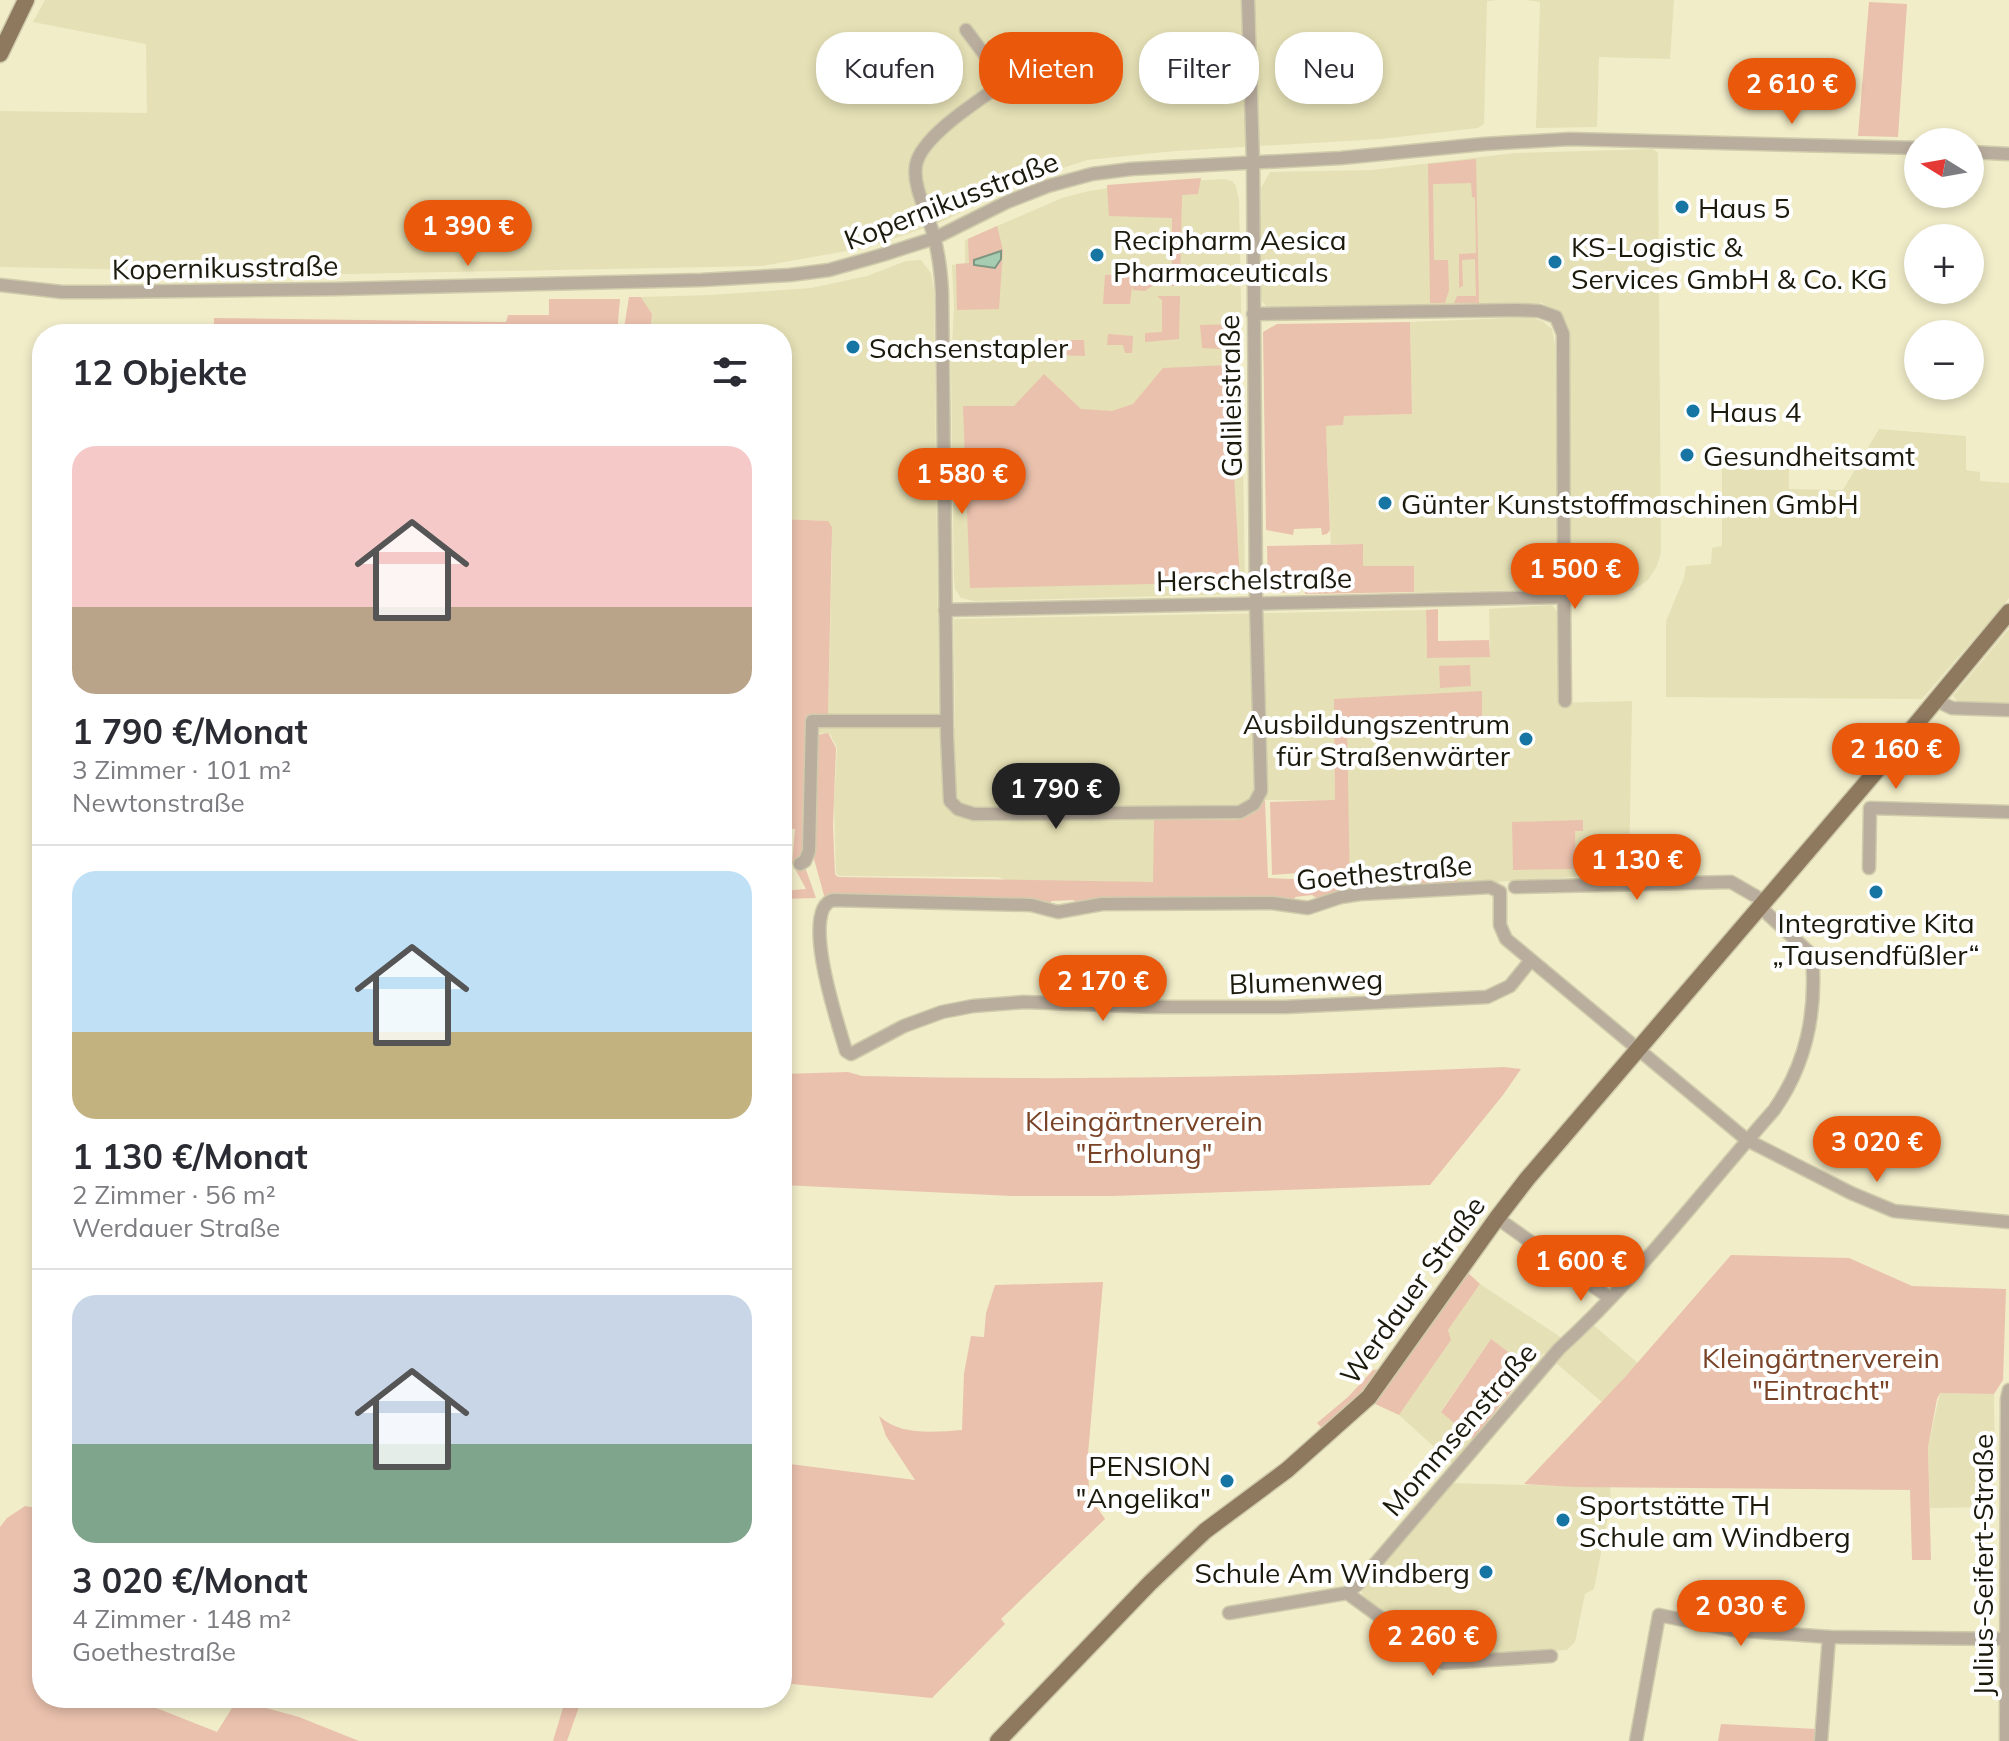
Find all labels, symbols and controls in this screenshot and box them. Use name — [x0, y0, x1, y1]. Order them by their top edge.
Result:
chip: Kaufen — [816, 32, 963, 104]
chip: Mieten — [979, 32, 1123, 104]
chip: Filter — [1139, 32, 1259, 104]
chip: Neu — [1275, 32, 1383, 104]
pin: 2 610 € — [1718, 58, 1866, 126]
text: 2 610 € — [1746, 67, 1838, 100]
north arrow — [1904, 128, 1984, 208]
map controls — [1904, 128, 1984, 400]
street label: Kopernikusstraße — [839, 143, 1063, 257]
place label: Haus 5 — [1698, 190, 1790, 225]
marker: Haus 5 — [1673, 198, 1691, 216]
pin: 1 390 € — [394, 200, 542, 268]
text: 1 390 € — [422, 209, 514, 242]
place label: Recipharm Aesica Pharmaceuticals — [1113, 222, 1347, 289]
button: + — [1904, 224, 1984, 304]
place label: KS-Logistic & Services GmbH & Co. KG — [1571, 229, 1888, 296]
marker: Recipharm Aesica Pharmaceuticals — [1088, 246, 1106, 264]
street label: Kopernikusstraße — [111, 248, 339, 286]
marker: KS-Logistic & Services GmbH & Co. KG — [1546, 253, 1564, 271]
street label: Galileistraße — [1211, 314, 1249, 478]
button: − — [1904, 320, 1984, 400]
place label: Sachsenstapler — [869, 330, 1069, 365]
marker: Sachsenstapler — [844, 338, 862, 356]
icon: filters — [708, 350, 752, 394]
text: 12 Objekte — [72, 351, 247, 394]
place label: Haus 4 — [1709, 394, 1802, 429]
marker: Haus 4 — [1684, 402, 1702, 420]
place label: Gesundheitsamt — [1703, 438, 1915, 473]
marker: Gesundheitsamt — [1678, 446, 1696, 464]
pin: 1 580 € — [888, 448, 1036, 516]
text: 1 580 € — [916, 457, 1008, 490]
place label: Günter Kunststoffmaschinen GmbH — [1401, 486, 1859, 521]
marker: Günter Kunststoffmaschinen GmbH — [1376, 494, 1394, 512]
icon: home — [340, 498, 484, 642]
pin: 1 500 € — [1501, 543, 1649, 611]
text: 1 500 € — [1529, 552, 1621, 585]
street label: Herschelstraße — [1156, 560, 1352, 598]
place label: Ausbildungszentrum für Straßenwärter — [1243, 706, 1511, 773]
text: 1 790 €/Monat — [72, 710, 308, 753]
pin: 2 160 € — [1822, 723, 1970, 791]
marker: Ausbildungszentrum für Straßenwärter — [1517, 730, 1535, 748]
text: 2 160 € — [1850, 732, 1942, 765]
text: 3 Zimmer · 101 m² — [72, 753, 291, 786]
pin: 1 790 € — [982, 763, 1130, 831]
text: 1 790 € — [1010, 772, 1102, 805]
text: Newtonstraße — [72, 786, 245, 819]
pin: 1 130 € — [1563, 834, 1711, 902]
text: 1 130 € — [1591, 843, 1683, 876]
street label: Goethestraße — [1295, 847, 1473, 897]
marker: Integrative Kita „Tausendfüßler“ — [1867, 883, 1885, 901]
place label: Integrative Kita „Tausendfüßler“ — [1773, 905, 1979, 972]
icon: home — [340, 923, 484, 1067]
pin: 2 170 € — [1029, 955, 1177, 1023]
street label: Blumenweg — [1228, 961, 1384, 1001]
text: 2 170 € — [1057, 964, 1149, 997]
park label: Kleingärtnerverein "Erholung" — [1025, 1103, 1263, 1170]
pin: 3 020 € — [1803, 1116, 1951, 1184]
text: 3 020 € — [1831, 1125, 1923, 1158]
text: 1 130 €/Monat — [72, 1135, 308, 1178]
text: 2 Zimmer · 56 m² — [72, 1178, 276, 1211]
street label: Werdauer Straße — [1332, 1189, 1492, 1391]
text: Werdauer Straße — [72, 1211, 280, 1244]
pin: 1 600 € — [1507, 1235, 1655, 1303]
text: 1 600 € — [1535, 1244, 1627, 1277]
street label: Mommsenstraße — [1374, 1335, 1544, 1523]
park label: Kleingärtnerverein "Eintracht" — [1702, 1340, 1940, 1407]
icon: home — [340, 1347, 484, 1491]
street label: Julius-Seifert-Straße — [1965, 1434, 2000, 1696]
place label: PENSION "Angelika" — [1076, 1448, 1211, 1515]
marker: PENSION "Angelika" — [1218, 1472, 1236, 1490]
place label: Sportstätte TH Schule am Windberg — [1579, 1487, 1851, 1554]
marker: Sportstätte TH Schule am Windberg — [1554, 1511, 1572, 1529]
place label: Schule Am Windberg — [1195, 1555, 1470, 1590]
text: 3 020 €/Monat — [72, 1559, 308, 1602]
marker: Schule Am Windberg — [1477, 1563, 1495, 1581]
pin: 2 030 € — [1667, 1580, 1815, 1648]
text: 2 030 € — [1695, 1589, 1787, 1622]
text: 4 Zimmer · 148 m² — [72, 1602, 291, 1635]
pin: 2 260 € — [1359, 1610, 1507, 1678]
text: 2 260 € — [1387, 1619, 1479, 1652]
text: Goethestraße — [72, 1635, 236, 1668]

